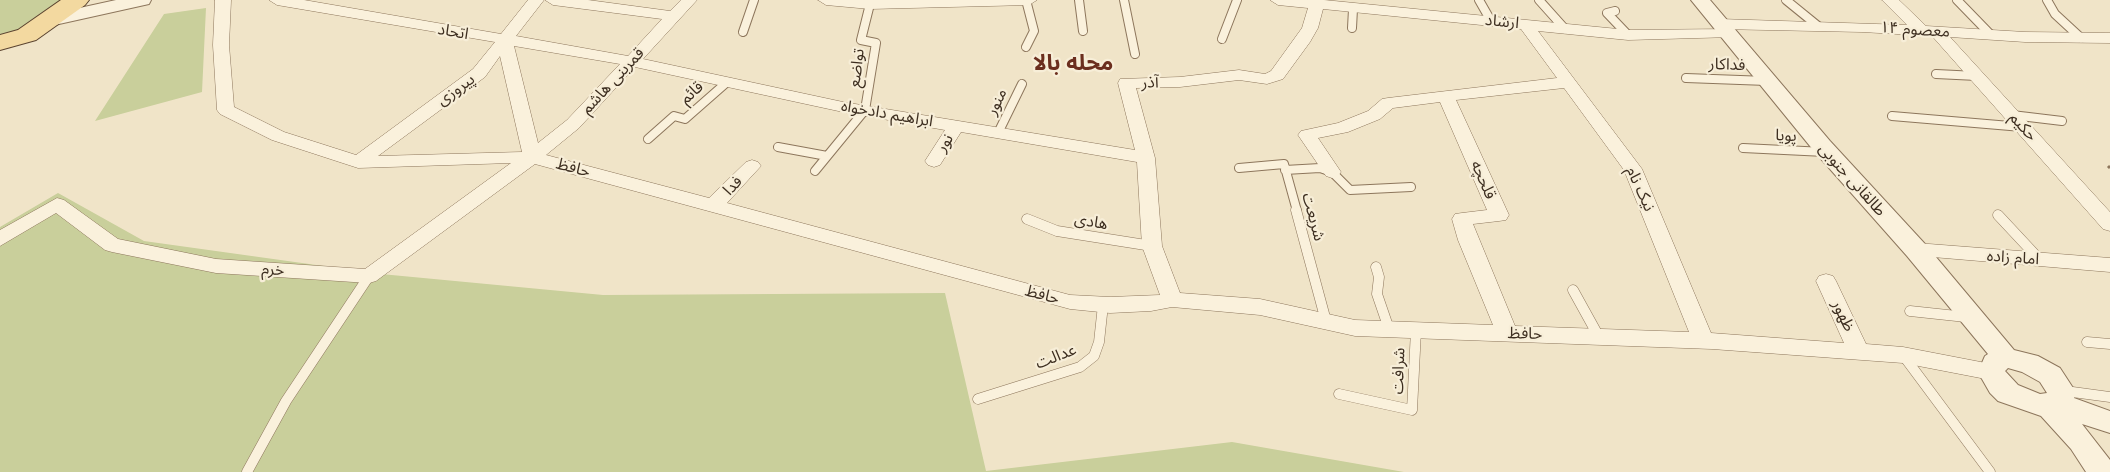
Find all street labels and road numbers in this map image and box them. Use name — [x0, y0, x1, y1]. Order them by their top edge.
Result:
street label: ارشاد — [1484, 11, 1520, 33]
street label: ۱۴ معصوم — [1879, 18, 1951, 42]
street label: اتحاد — [436, 20, 470, 44]
street label: قمربنی هاشم — [577, 44, 649, 118]
street label: تواضع — [845, 47, 869, 89]
street label: فداکار — [1708, 55, 1746, 75]
street label: پیروزی — [433, 70, 479, 110]
street label: آذر — [1141, 73, 1159, 93]
street label: قائم — [676, 77, 708, 109]
street label: منور — [982, 86, 1012, 118]
street label: ابراهیم دادخواه — [840, 96, 934, 132]
street label: حکیم — [2005, 108, 2041, 146]
street label: پویا — [1775, 126, 1797, 146]
street label: نور — [932, 130, 958, 156]
street label: طالقانی جنوبی — [1814, 140, 1890, 220]
street label: حافظ — [554, 154, 592, 182]
street label: قلحچه — [1466, 158, 1500, 202]
street label: نیک نام — [1621, 164, 1659, 214]
street label: فدا — [719, 172, 747, 200]
street label: شریعت — [1297, 191, 1329, 243]
street label: هادی — [1073, 210, 1109, 234]
street label: امام زاده — [1986, 247, 2040, 269]
street label: خرم — [261, 260, 285, 280]
street label: حافظ — [1023, 281, 1061, 309]
street label: ظهور — [1827, 297, 1859, 335]
street label: حافظ — [1507, 324, 1543, 344]
street label: عدالت — [1033, 341, 1079, 373]
street label: شرافت — [1389, 347, 1409, 395]

